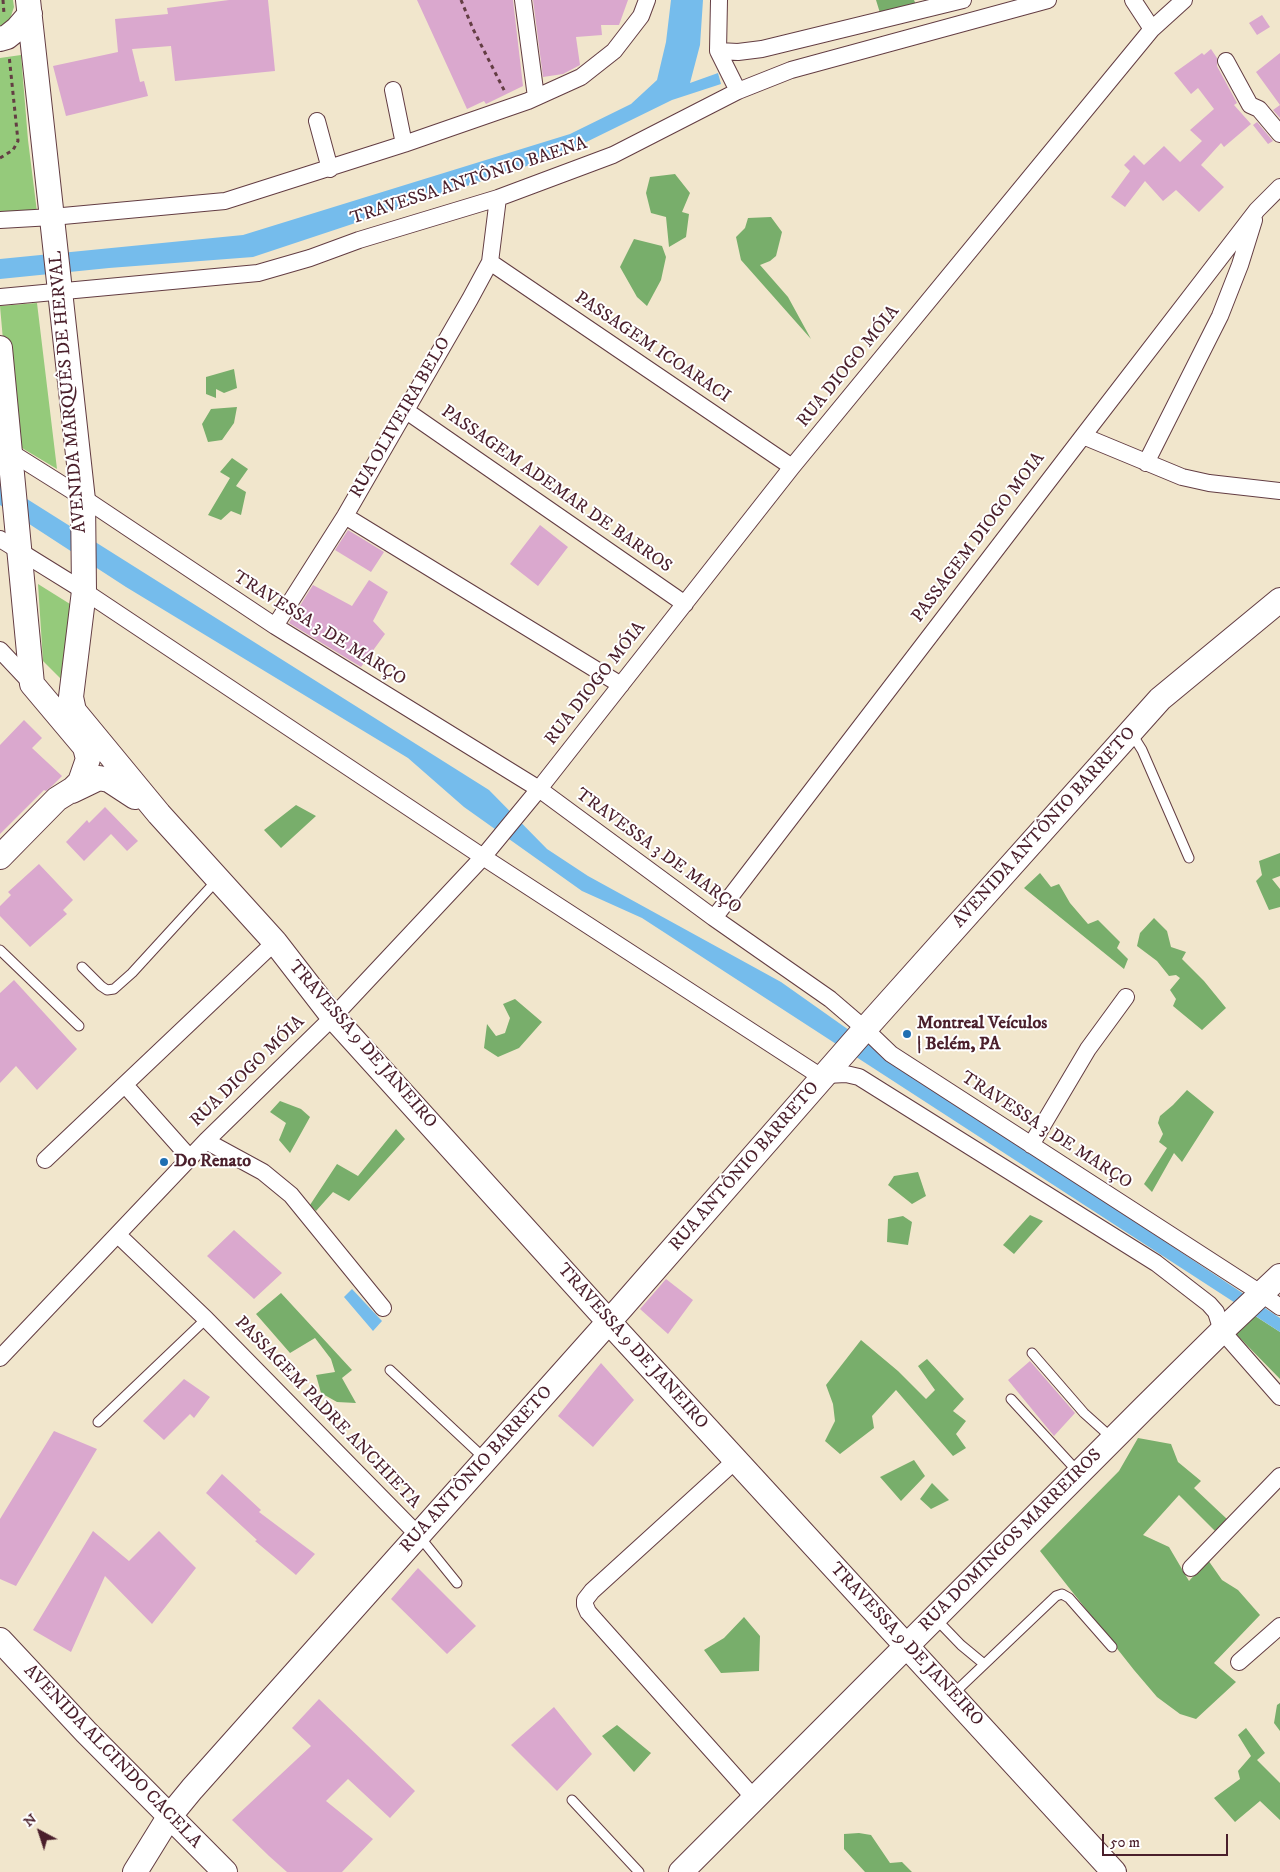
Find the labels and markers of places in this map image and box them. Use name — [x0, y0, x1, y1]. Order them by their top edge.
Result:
place label: Montreal Veículos | Belém, PA — [917, 1013, 1047, 1056]
marker: Montreal Veículos | Belém, PA — [901, 1028, 913, 1040]
place label: Do Renato — [174, 1151, 251, 1173]
marker: Do Renato — [158, 1156, 170, 1168]

